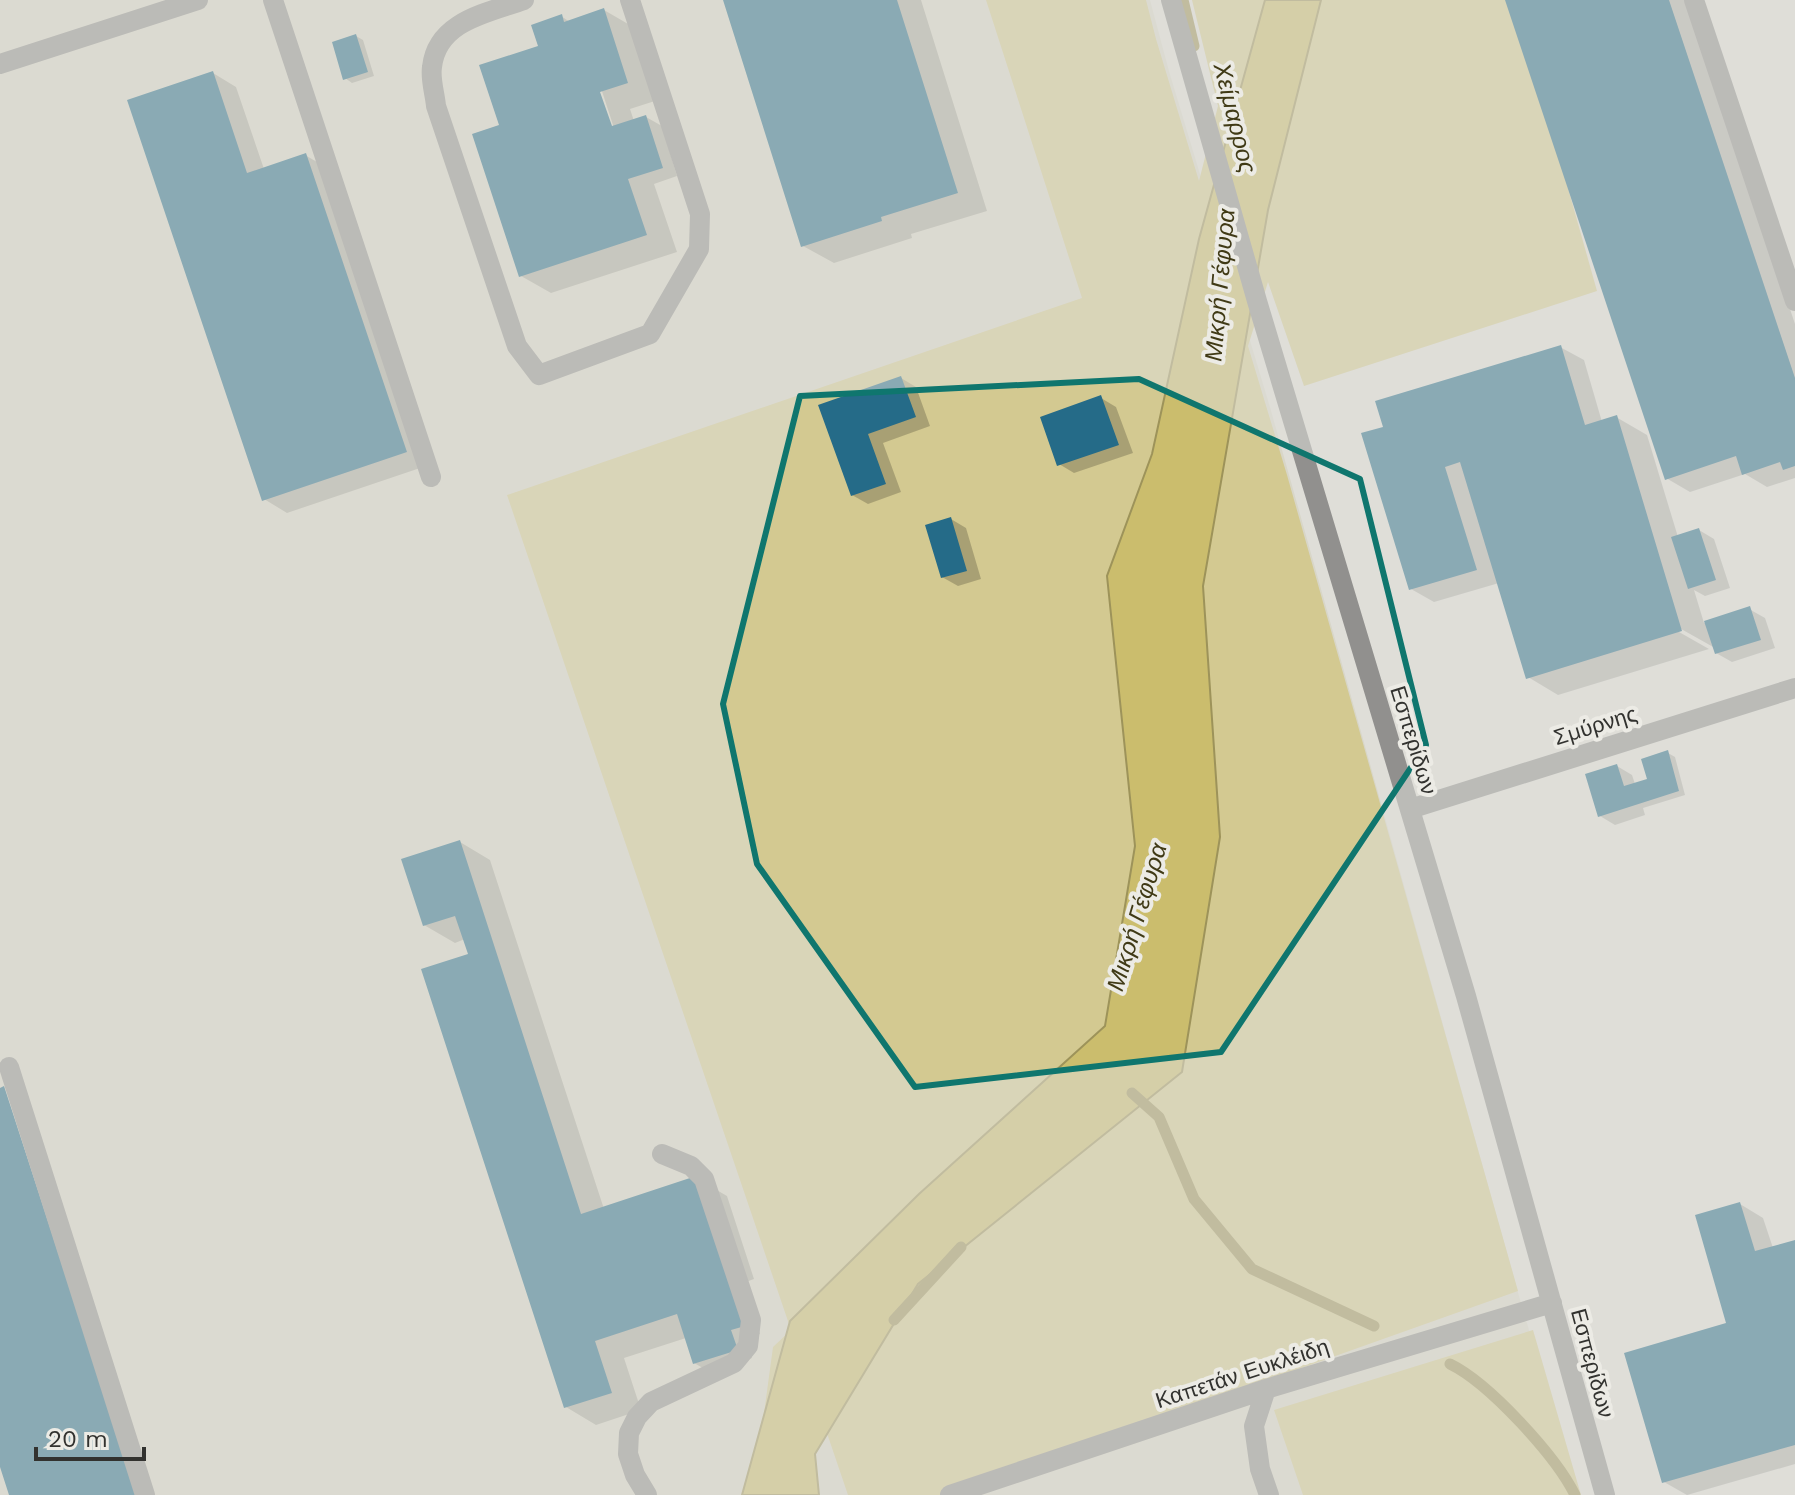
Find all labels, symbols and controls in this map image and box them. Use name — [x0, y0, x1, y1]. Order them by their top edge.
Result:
water label: Χείμαρρος — [1208, 59, 1262, 176]
water label: Μικρή Γέφυρα — [1199, 206, 1241, 362]
street label: Εσπερίδων — [1385, 683, 1442, 797]
street label: Σμύρνης — [1551, 701, 1640, 750]
water label: Μικρή Γέφυρα — [1101, 839, 1173, 994]
street label: Εσπερίδων — [1566, 1306, 1619, 1420]
street label: Καπετάν Ευκλέιδη — [1152, 1334, 1332, 1413]
scale bar — [36, 1411, 144, 1461]
text: 20 m — [48, 1425, 108, 1453]

